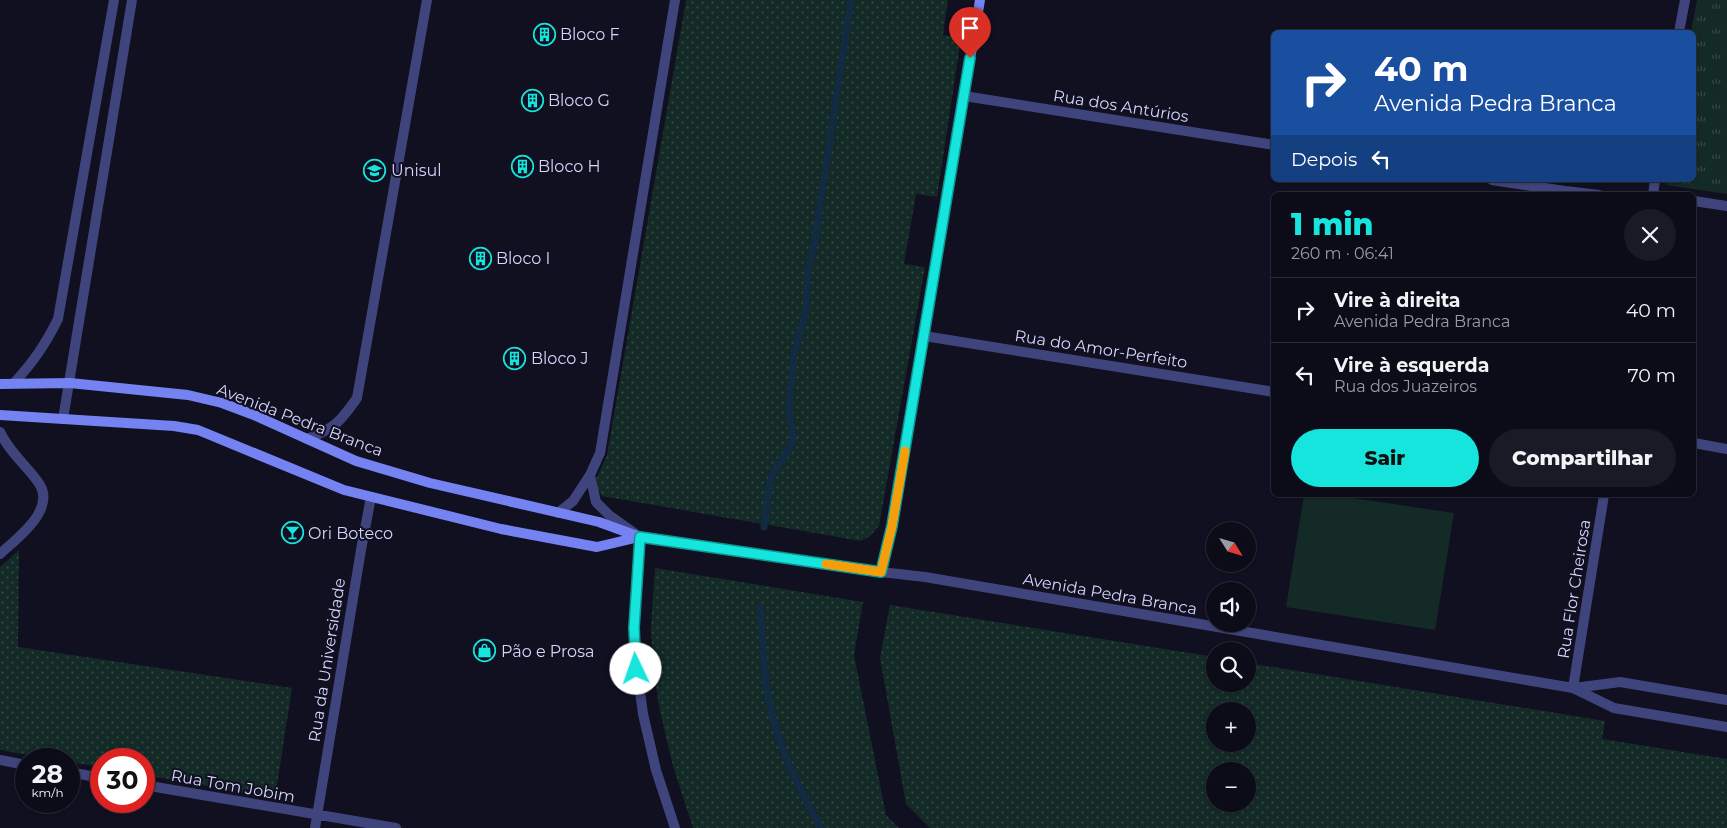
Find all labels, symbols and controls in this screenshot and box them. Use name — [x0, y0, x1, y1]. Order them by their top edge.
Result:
pin — [949, 7, 991, 58]
icon: arrive — [956, 14, 984, 42]
building icon: Bloco F — [532, 22, 556, 46]
place label: Bloco F — [560, 25, 620, 44]
text: 40 m — [1374, 47, 1469, 90]
icon: right — [1291, 50, 1356, 115]
street label: Rua dos Antúrios — [1052, 86, 1190, 126]
building icon: Bloco G — [520, 88, 544, 112]
text: Avenida Pedra Branca — [1374, 90, 1617, 117]
place label: Bloco G — [548, 91, 610, 110]
icon: left — [1367, 145, 1395, 173]
text: Depois — [1291, 148, 1357, 171]
building icon: Bloco H — [510, 154, 534, 178]
place label: Bloco H — [538, 157, 601, 176]
school or university icon: Unisul — [363, 158, 387, 182]
place label: Unisul — [391, 161, 442, 180]
text: 1 min — [1291, 206, 1374, 243]
button: close — [1624, 209, 1676, 261]
text: 260 m · 06:41 — [1291, 244, 1394, 263]
building icon: Bloco I — [468, 246, 492, 270]
place label: Bloco I — [496, 249, 550, 268]
text: Vire à direita — [1334, 289, 1461, 312]
icon: right — [1291, 296, 1319, 324]
text: 40 m — [1626, 299, 1676, 322]
text: Avenida Pedra Branca — [1334, 312, 1510, 331]
street label: Rua do Amor-Perfeito — [1013, 326, 1189, 372]
building icon: Bloco J — [503, 346, 527, 370]
place label: Bloco J — [531, 349, 589, 368]
text: Vire à esquerda — [1334, 354, 1489, 377]
icon: left — [1291, 361, 1319, 389]
text: 70 m — [1627, 364, 1676, 387]
text: Rua dos Juazeiros — [1334, 377, 1477, 396]
street label: Avenida Pedra Branca — [214, 380, 386, 460]
button: Sair — [1291, 429, 1479, 487]
button: Compartilhar — [1489, 429, 1676, 487]
street label: Rua Flor Cheirosa — [1554, 518, 1594, 660]
bar icon: Ori Boteco — [280, 521, 304, 545]
north arrow — [1206, 522, 1256, 572]
map controls — [1206, 522, 1256, 812]
place label: Ori Boteco — [308, 524, 393, 543]
street label: Avenida Pedra Branca — [1021, 569, 1199, 619]
street label: Rua da Universidade — [305, 577, 349, 743]
button: sound — [1206, 582, 1256, 632]
shop icon: Pão e Prosa — [473, 639, 497, 663]
place label: Pão e Prosa — [501, 642, 594, 661]
position arrow — [609, 642, 661, 694]
button: search — [1206, 642, 1256, 692]
button: + — [1206, 702, 1256, 752]
speed limit sign: 30 — [90, 748, 155, 813]
text: 28 — [32, 759, 63, 789]
button: − — [1206, 762, 1256, 812]
street label: Rua Tom Jobim — [169, 766, 297, 806]
text: km/h — [31, 785, 64, 800]

